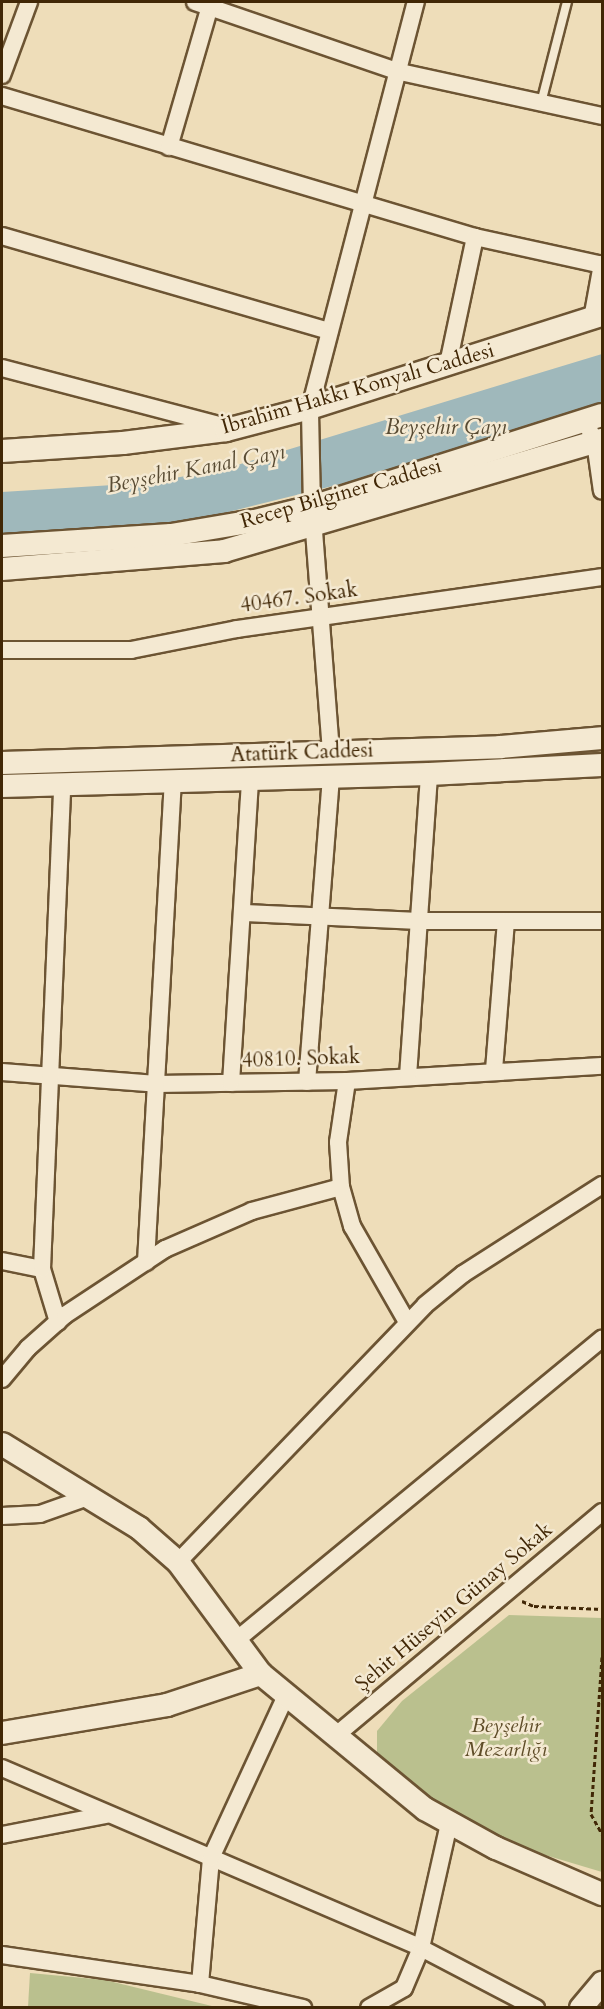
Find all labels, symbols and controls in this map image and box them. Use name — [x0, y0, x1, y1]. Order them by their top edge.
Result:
street label: İbrahim Hakkı Konyalı Caddesi — [219, 338, 497, 440]
water label: Beyşehir Çayı — [385, 415, 507, 441]
water label: Beyşehir Kanal Çayı — [104, 439, 288, 499]
street label: Recep Bilginer Caddesi — [238, 453, 444, 535]
street label: 40467. Sokak — [239, 577, 359, 619]
street label: Atatürk Caddesi — [230, 738, 374, 768]
street label: 40810. Sokak — [242, 1044, 360, 1074]
street label: Şehit Hüseyin Günay Sokak — [350, 1517, 558, 1697]
park label: Beyşehir Mezarlığı — [465, 1713, 547, 1763]

